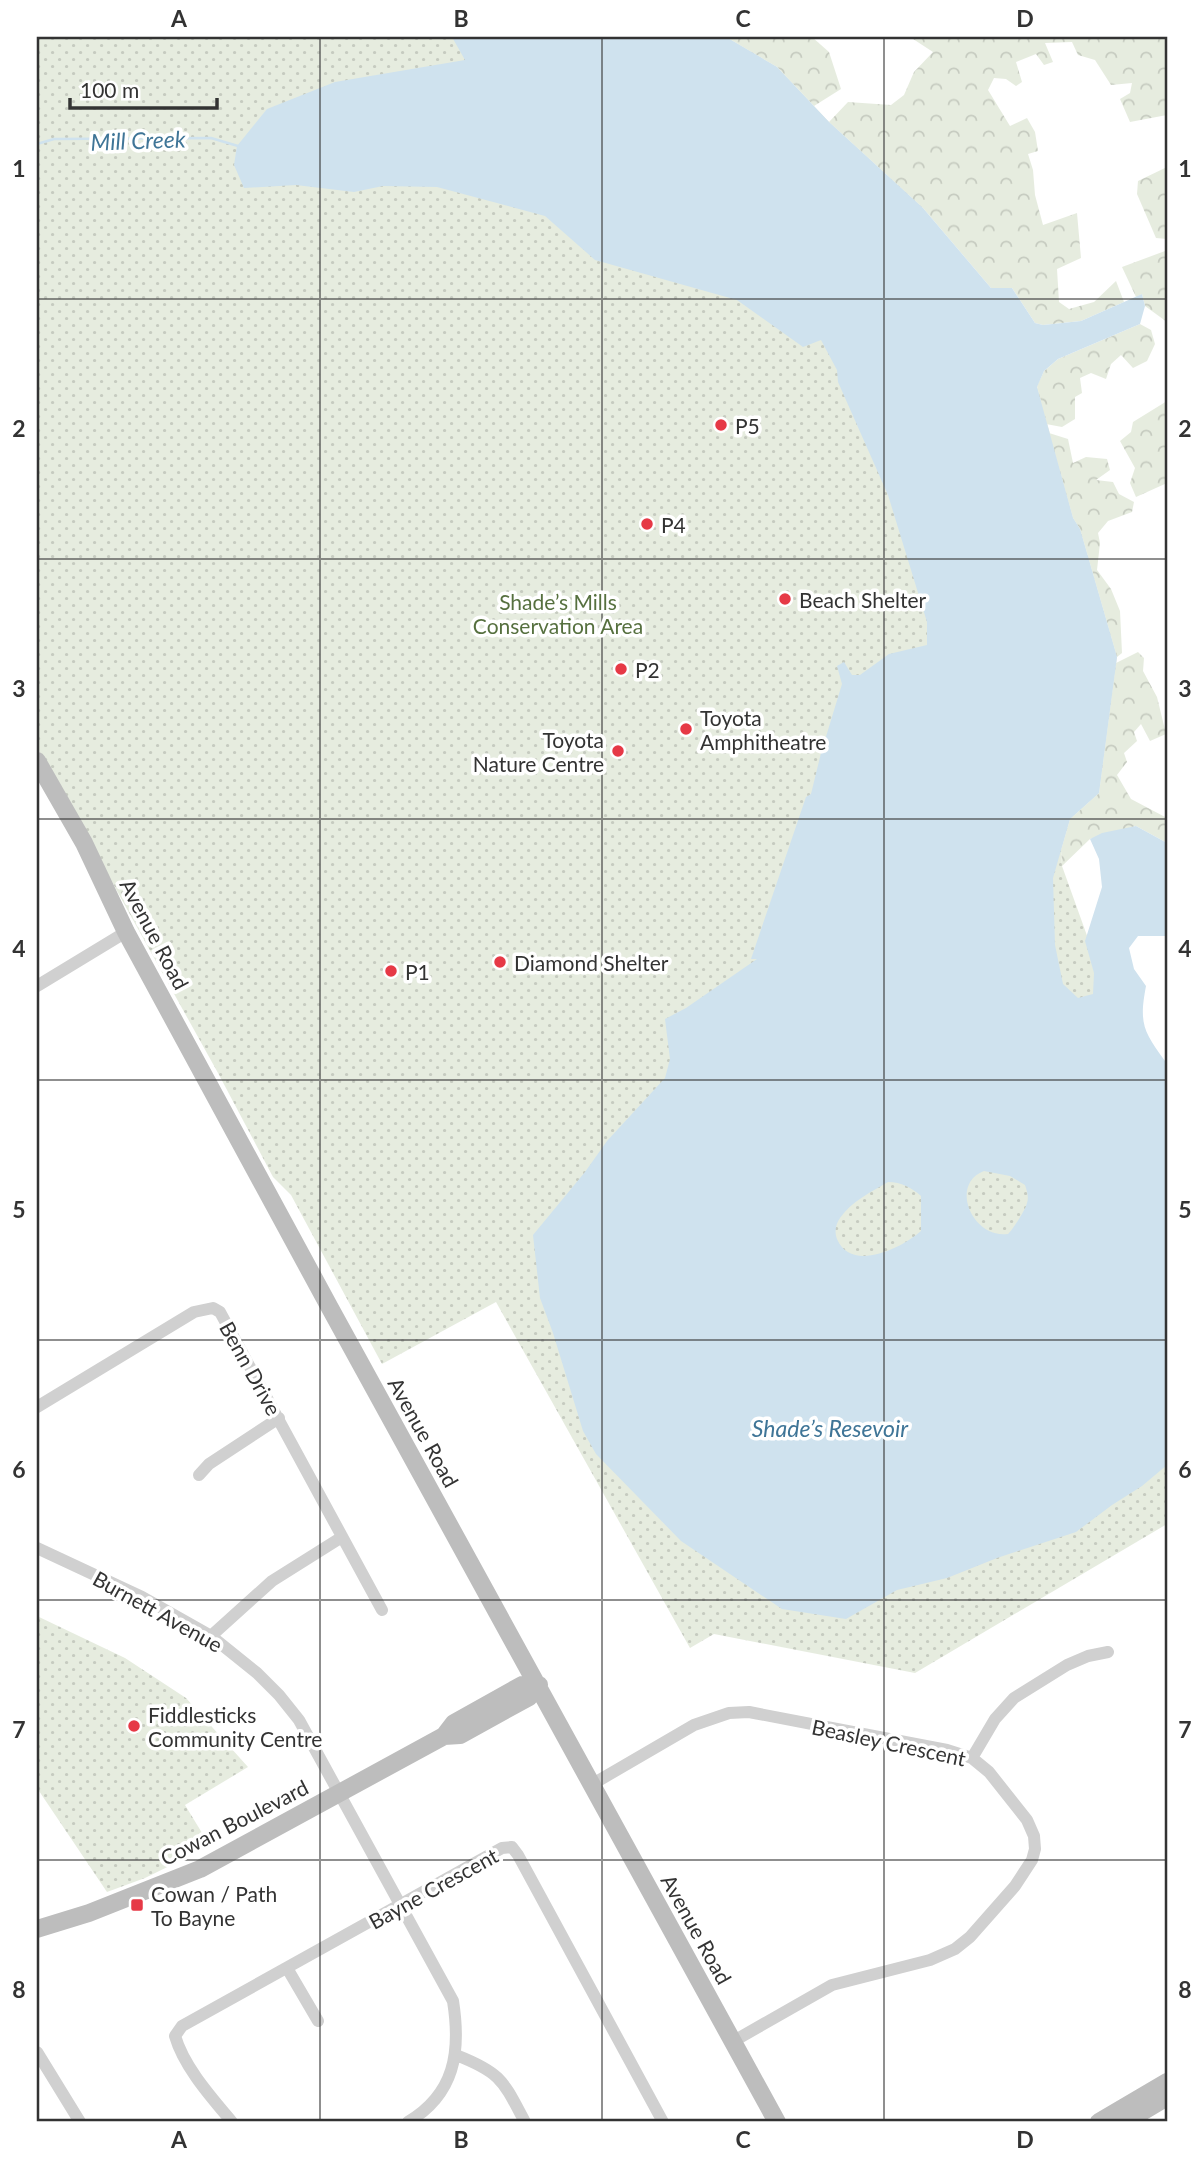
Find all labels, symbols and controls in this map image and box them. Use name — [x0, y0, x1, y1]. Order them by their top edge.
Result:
text: A — [170, 4, 188, 32]
text: B — [453, 4, 469, 32]
text: C — [735, 4, 751, 32]
text: D — [1016, 4, 1034, 32]
scale bar — [70, 66, 217, 110]
text: 100 m — [80, 77, 139, 102]
water label: Mill Creek — [90, 124, 187, 156]
text: 1 — [12, 154, 26, 182]
text: 1 — [1178, 154, 1192, 182]
place label: P5 — [735, 413, 760, 438]
text: 2 — [12, 414, 26, 442]
text: 2 — [1178, 414, 1192, 442]
marker: P5 — [713, 417, 729, 433]
place label: P4 — [661, 512, 686, 537]
marker: P4 — [639, 516, 655, 532]
place label: Beach Shelter — [799, 587, 927, 612]
park label: Shade’s Mills Conservation Area — [473, 589, 643, 638]
marker: Beach Shelter — [777, 591, 793, 607]
place label: P2 — [635, 657, 660, 682]
marker: P2 — [613, 661, 629, 677]
text: 3 — [12, 674, 26, 702]
text: 3 — [1178, 674, 1192, 702]
place label: Toyota Amphitheatre — [700, 705, 826, 754]
marker: Toyota Amphitheatre — [678, 721, 694, 737]
place label: Toyota Nature Centre — [473, 727, 604, 776]
marker: Toyota Nature Centre — [610, 743, 626, 759]
street label: Avenue Road — [115, 874, 195, 994]
text: 4 — [12, 934, 26, 962]
text: 4 — [1178, 934, 1192, 962]
place label: Diamond Shelter — [514, 950, 669, 975]
marker: Diamond Shelter — [492, 954, 508, 970]
place label: P1 — [405, 959, 430, 984]
marker: P1 — [383, 963, 399, 979]
text: 5 — [12, 1195, 26, 1223]
text: 5 — [1178, 1195, 1192, 1223]
street label: Benn Drive — [215, 1317, 287, 1419]
street label: Avenue Road — [384, 1373, 464, 1491]
water label: Shade’s Resevoir — [752, 1414, 909, 1442]
text: 6 — [12, 1455, 26, 1483]
text: 6 — [1178, 1455, 1192, 1483]
street label: Burnett Avenue — [89, 1565, 227, 1657]
place label: Fiddlesticks Community Centre — [148, 1702, 322, 1751]
street label: Beasley Crescent — [810, 1713, 969, 1771]
text: 7 — [12, 1715, 26, 1743]
text: 7 — [1178, 1715, 1192, 1743]
marker: Fiddlesticks Community Centre — [126, 1718, 142, 1734]
street label: Cowan Boulevard — [156, 1774, 312, 1870]
street label: Bayne Crescent — [364, 1842, 502, 1934]
street label: Avenue Road — [657, 1870, 737, 1988]
place label: Cowan / Path To Bayne — [151, 1881, 277, 1930]
marker: Cowan / Path To Bayne — [129, 1897, 145, 1913]
text: 8 — [12, 1975, 26, 2003]
text: 8 — [1178, 1975, 1192, 2003]
text: A — [170, 2125, 188, 2153]
text: B — [453, 2125, 469, 2153]
text: C — [735, 2125, 751, 2153]
text: D — [1016, 2125, 1034, 2153]

